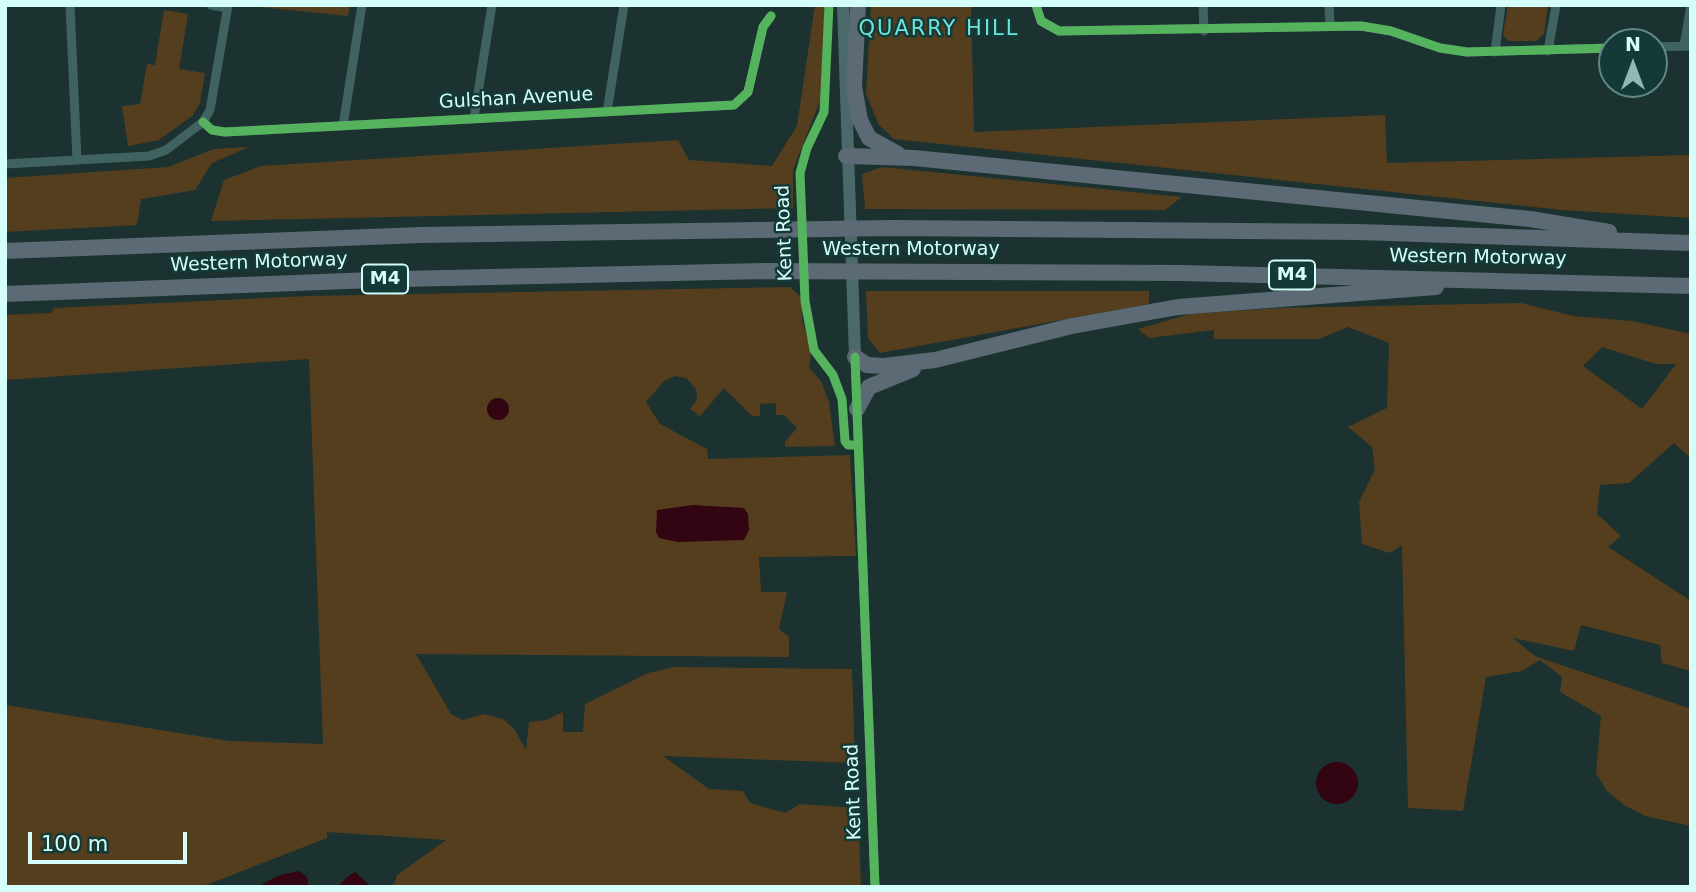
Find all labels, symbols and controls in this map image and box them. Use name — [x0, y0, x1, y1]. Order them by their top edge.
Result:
district label: QUARRY HILL — [860, 17, 1018, 43]
north arrow — [1598, 28, 1668, 98]
text: N — [1625, 33, 1641, 55]
street label: Gulshan Avenue — [438, 84, 594, 114]
street label: Kent Road — [772, 184, 798, 282]
street label: Western Motorway — [822, 239, 1000, 261]
street label: Western Motorway — [1389, 245, 1567, 271]
street label: Western Motorway — [170, 249, 348, 277]
road number: M4 — [1269, 260, 1315, 290]
road number: M4 — [362, 264, 408, 293]
street label: Kent Road — [841, 743, 867, 841]
scale bar — [32, 818, 191, 862]
text: 100 m — [41, 832, 108, 856]

